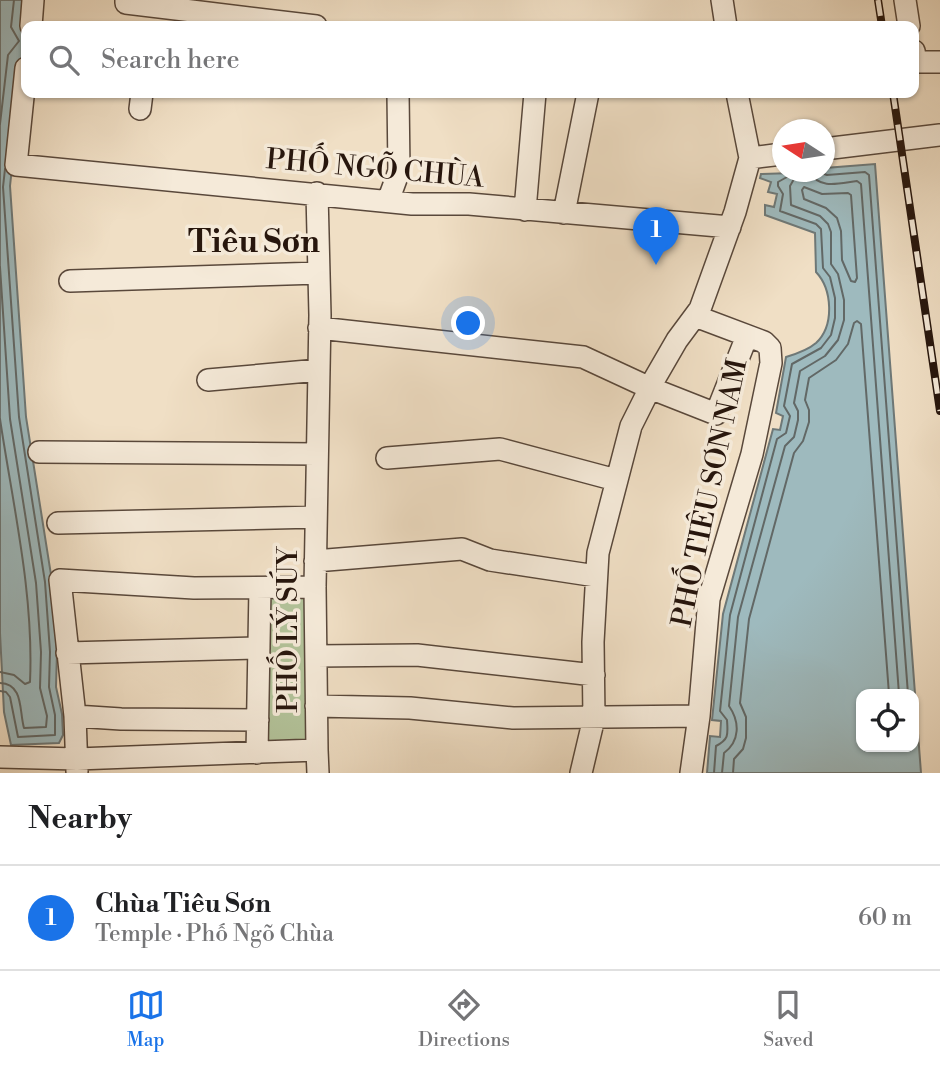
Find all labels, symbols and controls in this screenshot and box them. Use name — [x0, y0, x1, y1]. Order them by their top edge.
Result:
search box — [21, 21, 919, 98]
icon: search — [45, 41, 83, 79]
text: Search here — [101, 44, 240, 76]
north arrow — [772, 119, 835, 182]
street label: PHỐ NGÕ CHÙA — [265, 137, 487, 196]
pin: 1 — [633, 207, 679, 265]
district label: Tiêu Sơn — [188, 222, 320, 262]
your location — [451, 306, 485, 340]
street label: PHỐ TIÊU SƠN NAM — [660, 354, 756, 630]
street label: PHỐ LÝ SÚY — [266, 546, 306, 713]
map controls — [856, 689, 919, 752]
button: locate — [856, 689, 919, 752]
text: Nearby — [28, 800, 132, 838]
text: Chùa Tiêu Sơn — [95, 888, 271, 920]
text: 1 — [45, 904, 57, 932]
text: 60 m — [858, 904, 912, 932]
text: Temple · Phố Ngõ Chùa — [95, 920, 334, 948]
tab: Map — [127, 986, 165, 1052]
tab: Directions — [418, 986, 510, 1052]
tab: Saved — [763, 986, 813, 1052]

